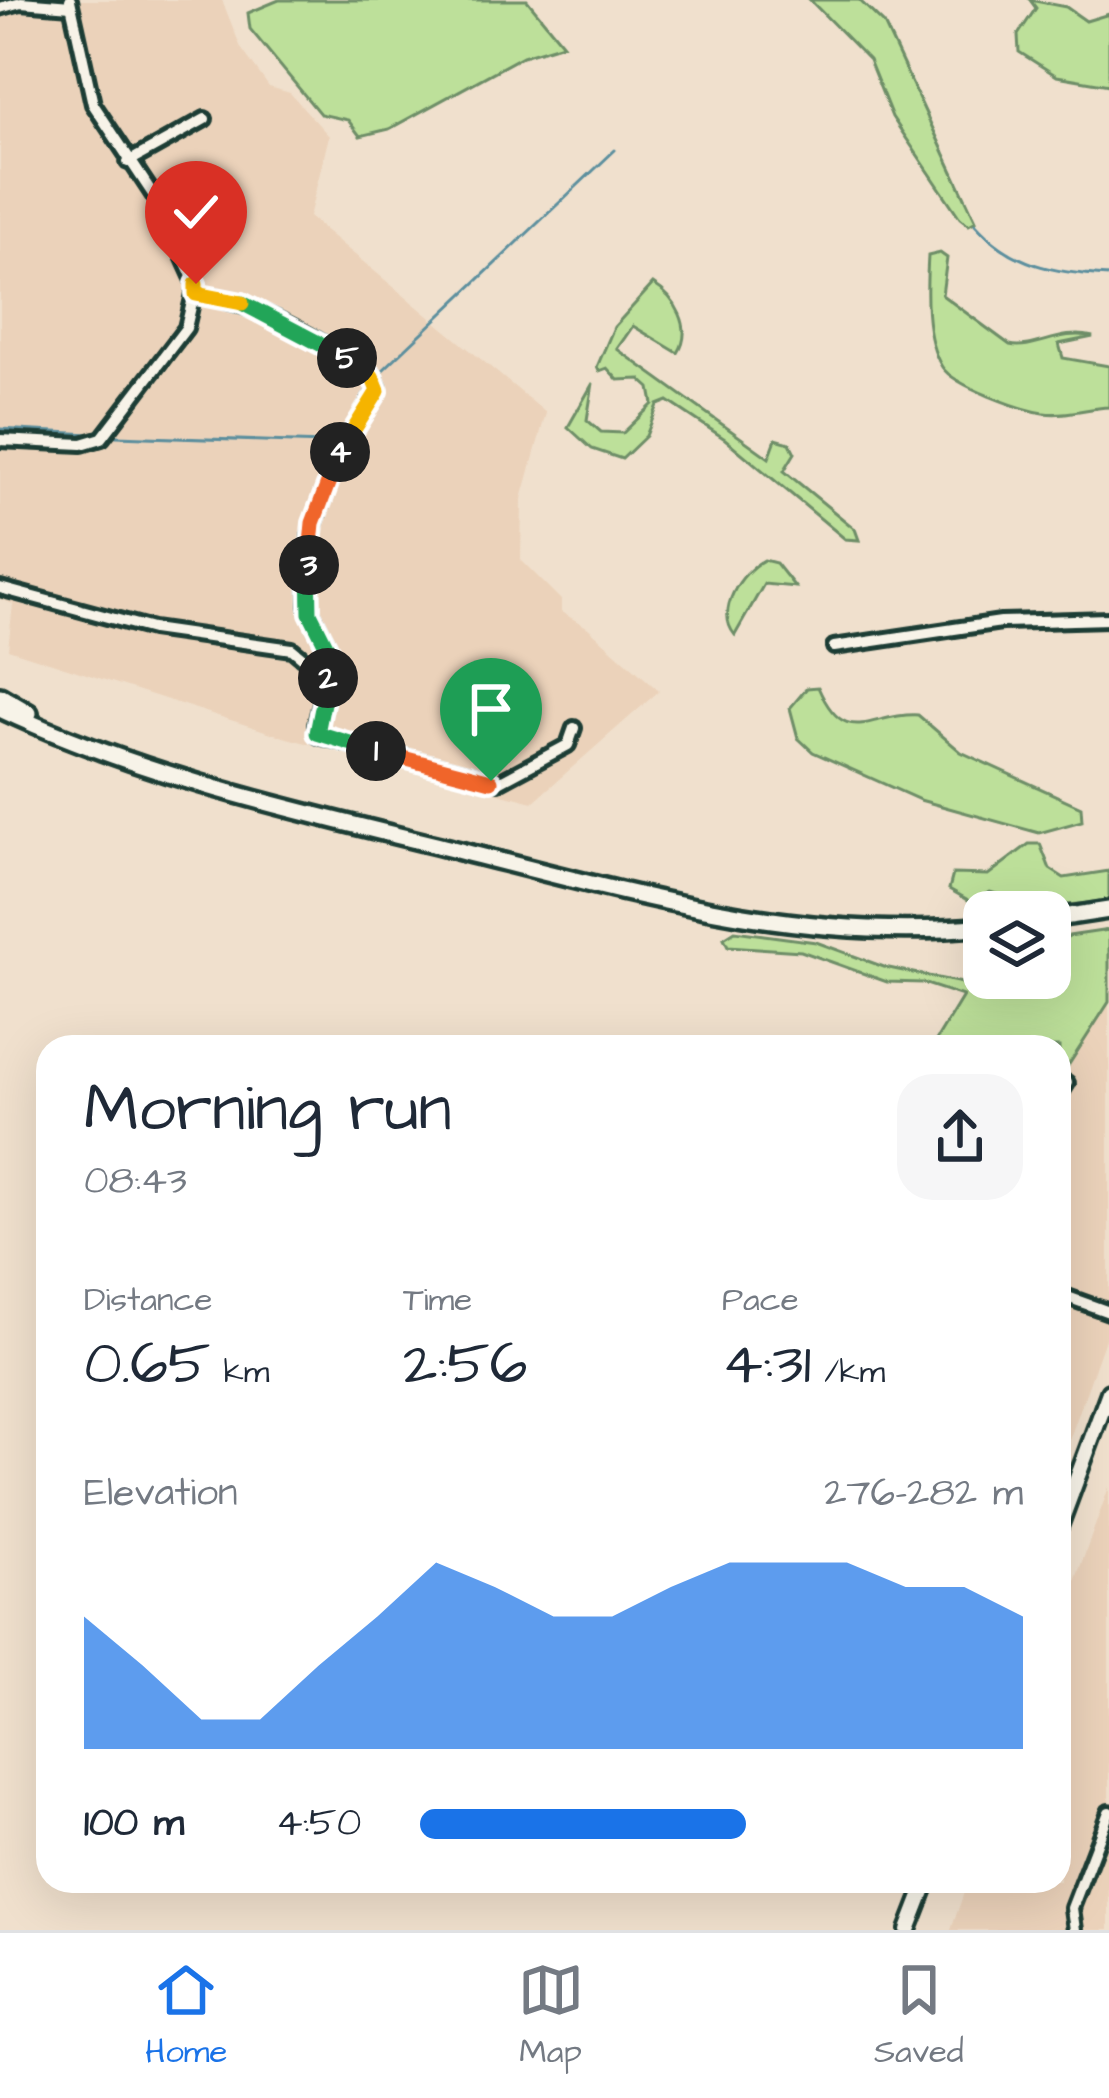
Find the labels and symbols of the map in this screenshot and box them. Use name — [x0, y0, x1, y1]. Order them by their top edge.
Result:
pin — [145, 161, 247, 284]
pin: 5 — [317, 328, 377, 388]
pin: 4 — [310, 422, 370, 482]
pin: 3 — [279, 535, 339, 595]
pin: 2 — [298, 648, 358, 708]
pin — [440, 658, 542, 781]
pin: 1 — [346, 721, 406, 781]

